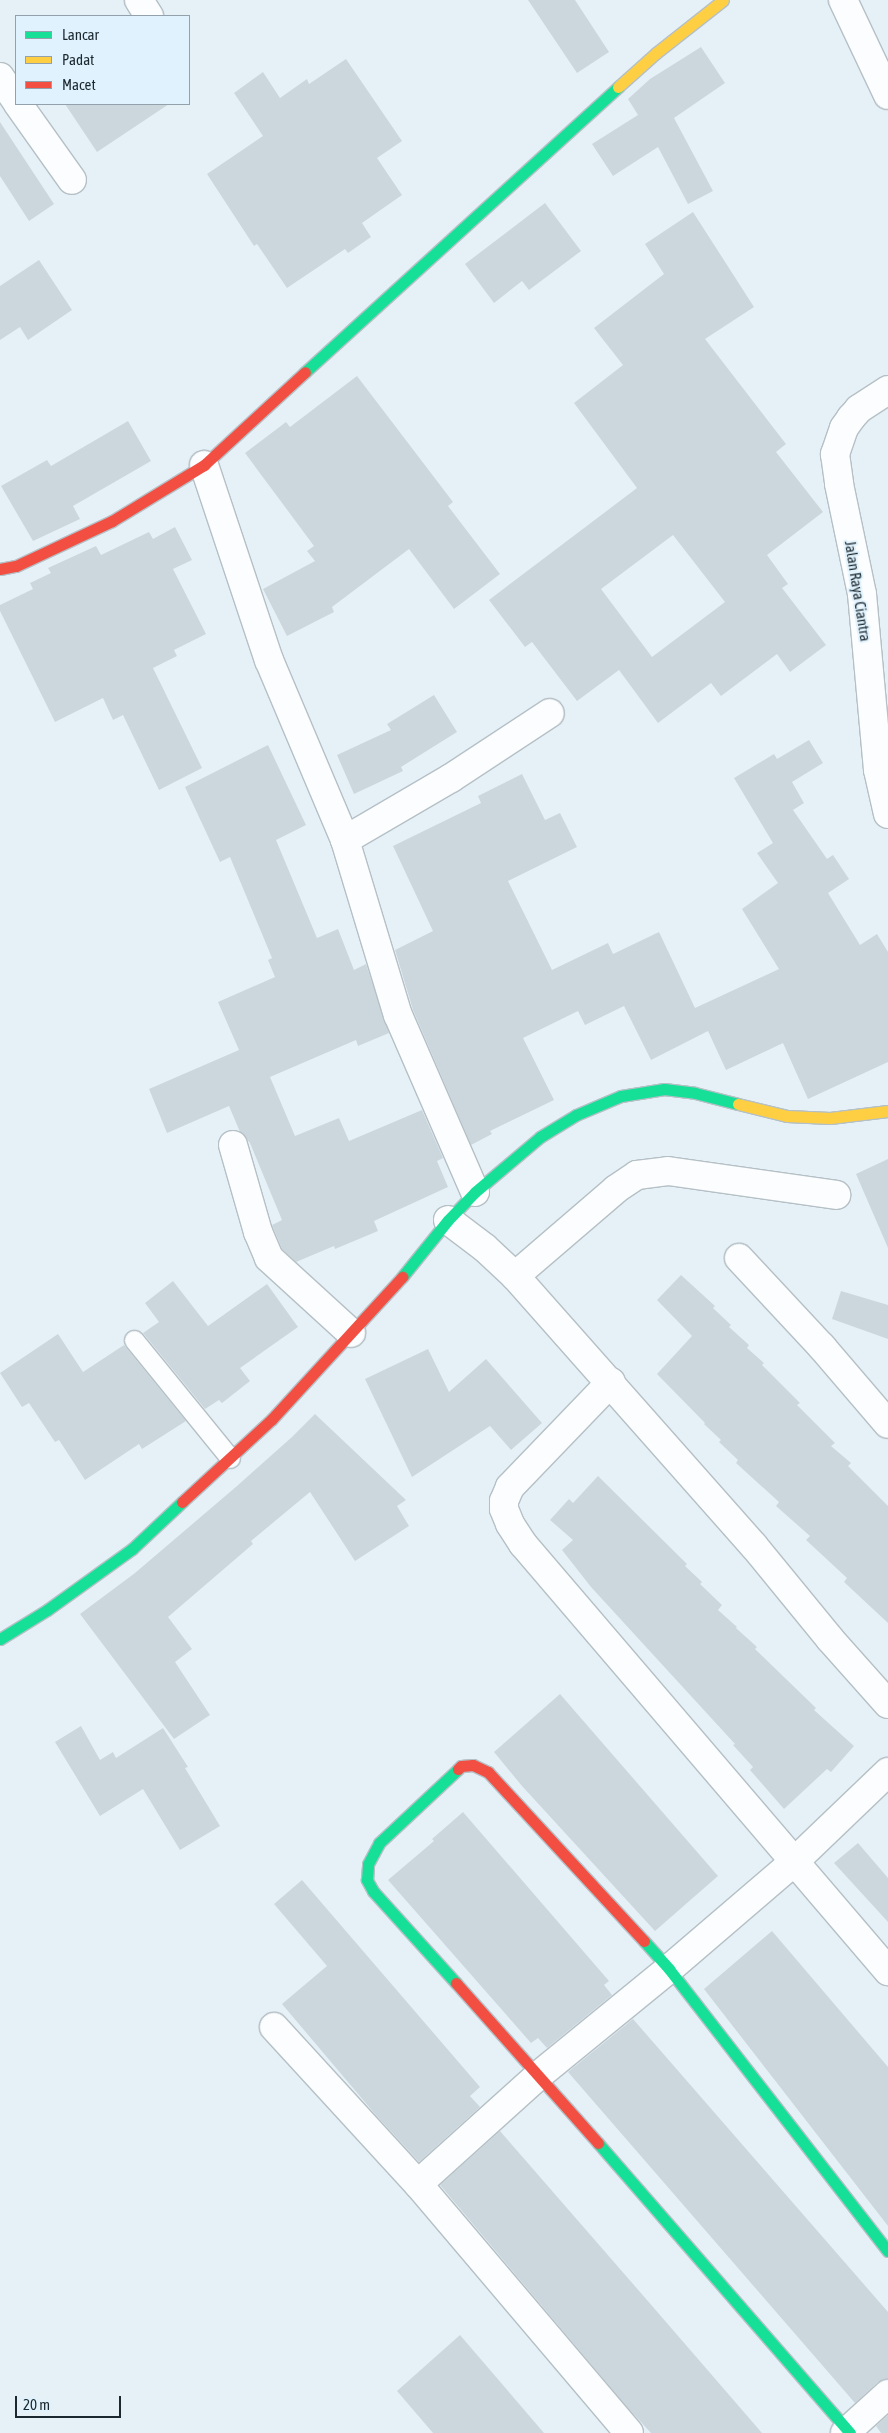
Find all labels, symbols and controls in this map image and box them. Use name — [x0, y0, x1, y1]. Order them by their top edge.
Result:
legend — [15, 15, 190, 105]
text: Lancar — [62, 26, 99, 43]
text: Padat — [62, 51, 94, 68]
text: Macet — [62, 76, 96, 93]
street label: Jalan Raya Ciantra — [841, 539, 875, 643]
scale bar — [18, 2386, 124, 2418]
text: 20 m — [23, 2396, 50, 2413]

